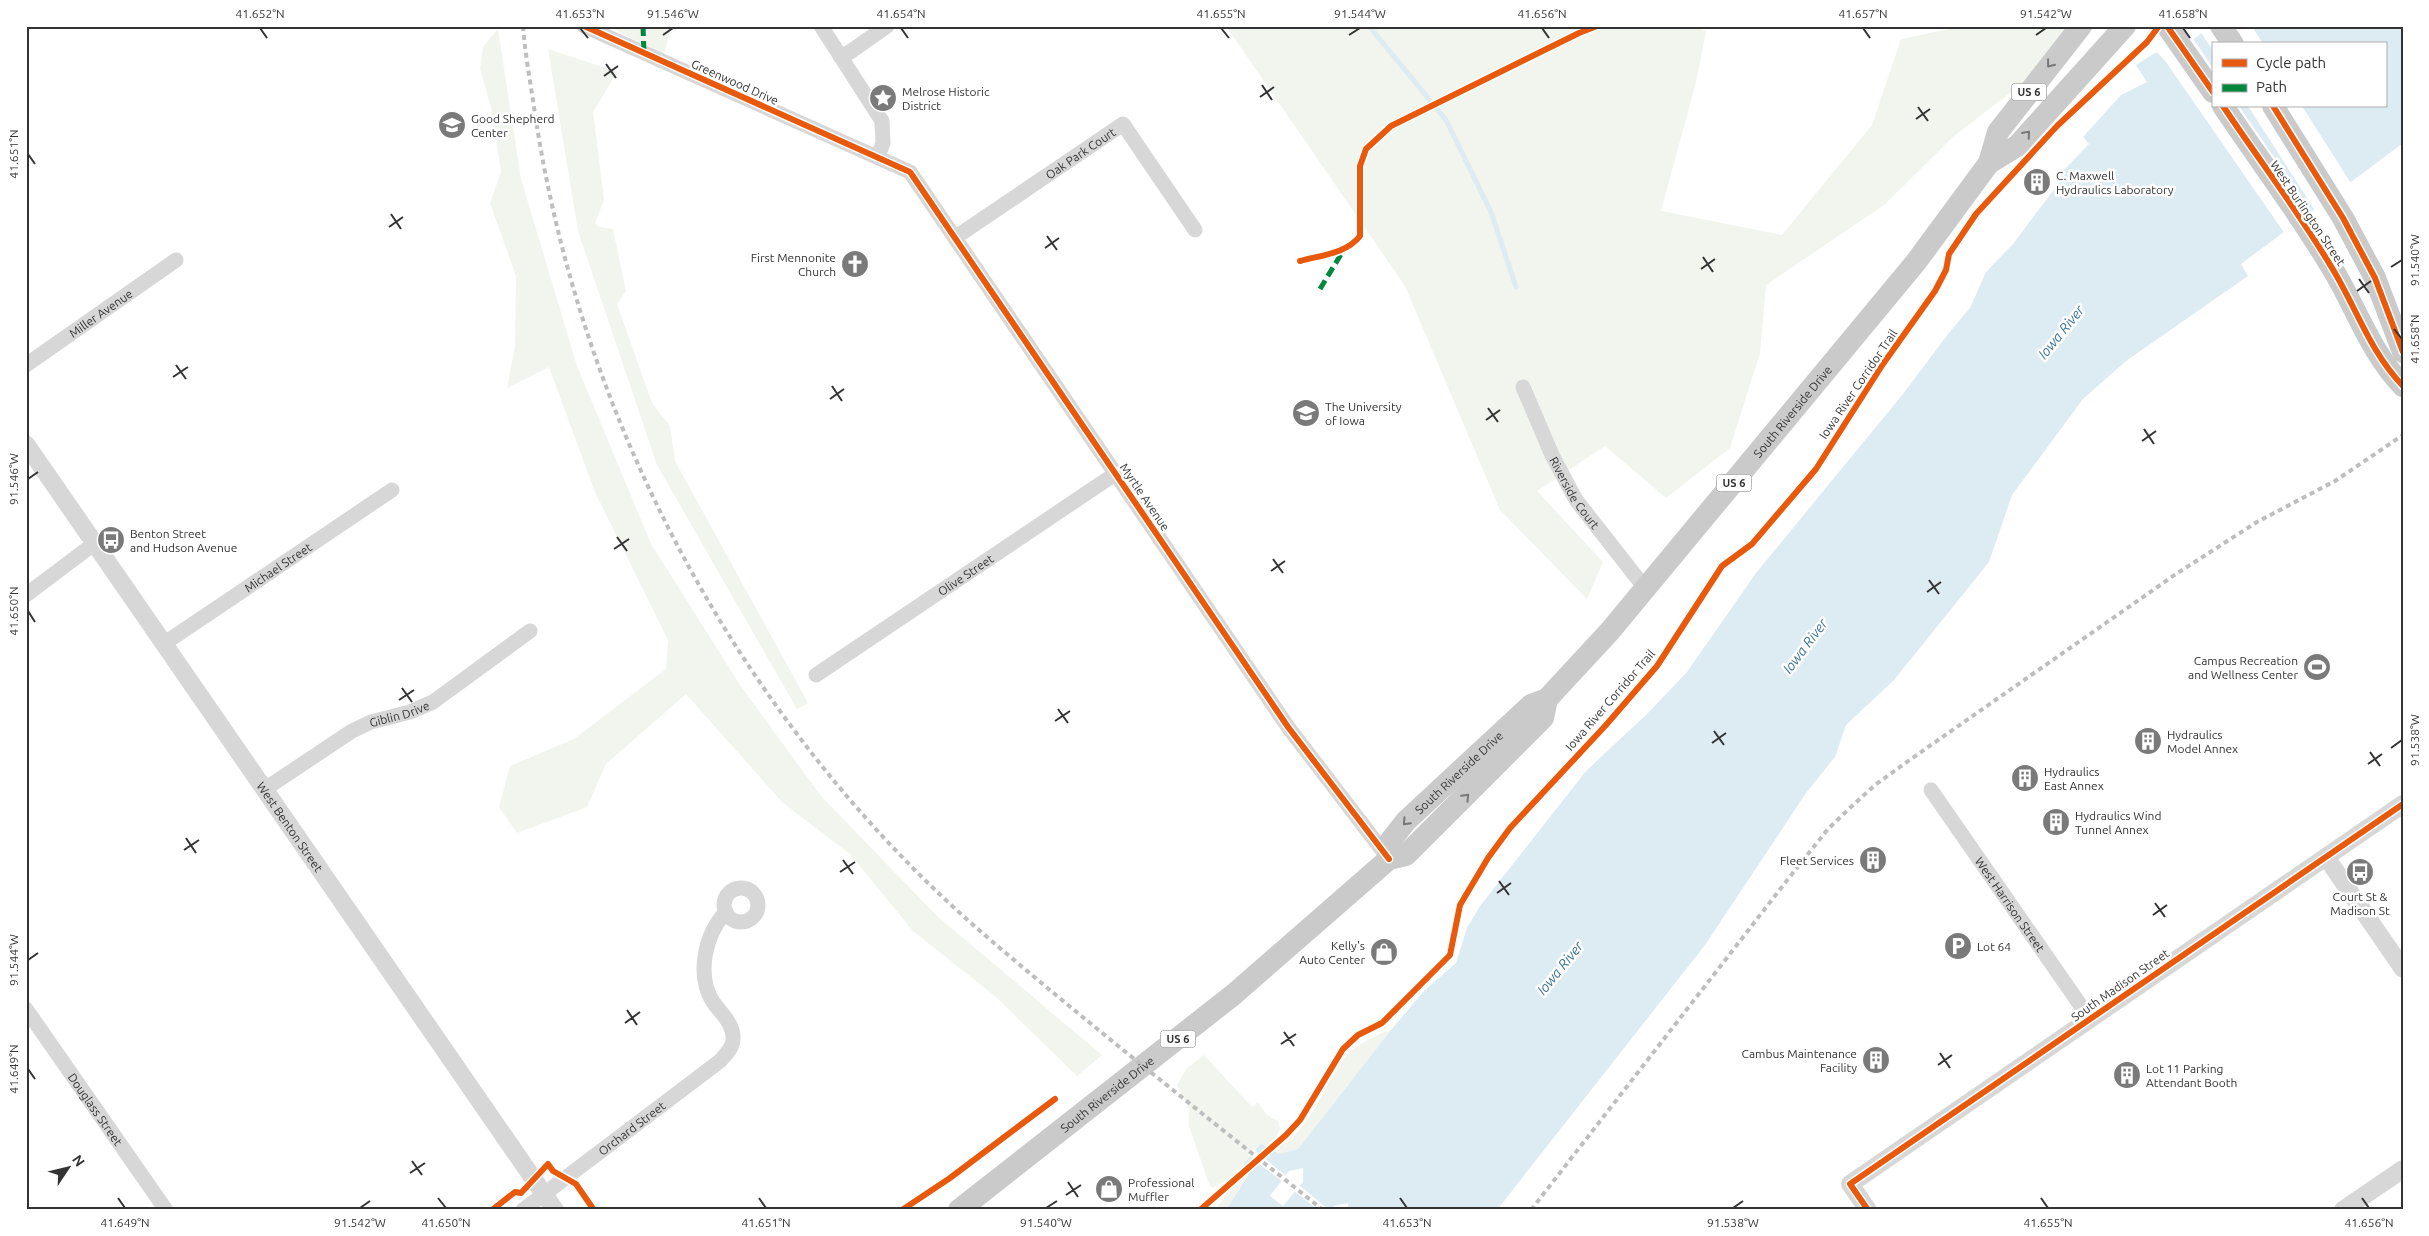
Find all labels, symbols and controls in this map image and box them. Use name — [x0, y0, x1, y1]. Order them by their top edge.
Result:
text: 41.652°N — [235, 7, 285, 20]
text: 41.653°N — [555, 7, 605, 20]
text: 91.546°W — [647, 7, 699, 20]
text: 41.654°N — [876, 7, 926, 20]
text: 41.655°N — [1196, 7, 1246, 20]
text: 91.544°W — [1334, 7, 1386, 20]
text: 41.656°N — [1517, 7, 1567, 20]
text: 41.657°N — [1838, 7, 1888, 20]
text: 91.542°W — [2020, 7, 2072, 20]
text: 41.658°N — [2158, 7, 2208, 20]
legend — [2212, 42, 2386, 108]
text: Cycle path — [2256, 54, 2326, 71]
street label: Greenwood Drive — [689, 57, 781, 107]
one-way arrow — [2048, 58, 2056, 67]
text: Path — [2256, 78, 2287, 95]
place icon: Melrose Historic District — [868, 83, 898, 113]
road number: US 6 — [2012, 84, 2046, 100]
place label: Melrose Historic District — [902, 85, 990, 112]
school or university icon: Good Shepherd Center — [437, 110, 467, 140]
place label: Good Shepherd Center — [471, 112, 555, 139]
street label: Oak Park Court — [1043, 125, 1118, 181]
text: 41.651°N — [7, 129, 20, 179]
one-way arrow — [2022, 131, 2030, 140]
street label: West Burlington Street — [2268, 158, 2348, 268]
building icon: C. Maxwell Hydraulics Laboratory — [2022, 167, 2052, 197]
place label: C. Maxwell Hydraulics Laboratory — [2056, 169, 2174, 196]
text: 91.540°W — [2408, 234, 2421, 286]
church icon: First Mennonite Church — [840, 249, 870, 279]
place label: First Mennonite Church — [751, 251, 836, 278]
street label: Miller Avenue — [66, 286, 135, 339]
water label: Iowa River — [2035, 302, 2088, 362]
text: 41.658°N — [2408, 314, 2421, 364]
street label: Iowa River Corridor Trail — [1816, 327, 1900, 441]
street label: South Riverside Drive — [1751, 363, 1834, 460]
school or university icon: The University of Iowa — [1291, 398, 1321, 428]
place label: The University of Iowa — [1325, 400, 1402, 427]
text: 91.546°W — [7, 453, 20, 505]
street label: Riverside Court — [1548, 454, 1602, 531]
street label: Myrtle Avenue — [1118, 461, 1172, 533]
road number: US 6 — [1716, 474, 1752, 492]
bus stop icon: Benton Street and Hudson Avenue — [96, 525, 126, 555]
place label: Benton Street and Hudson Avenue — [130, 527, 237, 554]
street label: Michael Street — [242, 540, 314, 594]
street label: Olive Street — [935, 551, 996, 598]
text: 41.650°N — [7, 586, 20, 636]
water label: Iowa River — [1779, 615, 1831, 676]
street label: Iowa River Corridor Trail — [1563, 647, 1657, 753]
sports icon: Campus Recreation and Wellness Center — [2302, 652, 2332, 682]
place label: Campus Recreation and Wellness Center — [2188, 654, 2298, 681]
street label: Giblin Drive — [368, 698, 431, 729]
text: 91.538°W — [2408, 714, 2421, 766]
building icon: Hydraulics Model Annex — [2133, 726, 2163, 756]
street label: South Riverside Drive — [1412, 728, 1505, 816]
place label: Hydraulics Model Annex — [2167, 728, 2238, 755]
building icon: Hydraulics East Annex — [2010, 763, 2040, 793]
place label: Hydraulics East Annex — [2044, 765, 2104, 792]
street label: West Benton Street — [255, 779, 326, 874]
one-way arrow — [1460, 793, 1469, 802]
building icon: Hydraulics Wind Tunnel Annex — [2041, 807, 2071, 837]
place label: Hydraulics Wind Tunnel Annex — [2075, 809, 2161, 836]
one-way arrow — [1403, 817, 1412, 826]
building icon: Fleet Services — [1858, 845, 1888, 875]
place label: Fleet Services — [1780, 854, 1854, 867]
street label: West Harrison Street — [1973, 854, 2048, 954]
bus stop icon: Court St & Madison St — [2345, 857, 2375, 887]
place label: Court St & Madison St — [2330, 890, 2390, 917]
parking icon: Lot 64 — [1943, 931, 1973, 961]
text: 91.544°W — [7, 934, 20, 986]
shop icon: Kelly's Auto Center — [1369, 937, 1399, 967]
water label: Iowa River — [1534, 938, 1587, 998]
place label: Kelly's Auto Center — [1299, 939, 1365, 966]
place label: Lot 64 — [1977, 940, 2011, 953]
street label: South Madison Street — [2069, 946, 2172, 1024]
road number: US 6 — [1160, 1030, 1196, 1048]
text: 41.649°N — [7, 1044, 20, 1094]
building icon: Cambus Maintenance Facility — [1861, 1045, 1891, 1075]
place label: Cambus Maintenance Facility — [1742, 1047, 1857, 1074]
street label: South Riverside Drive — [1058, 1053, 1156, 1135]
building icon: Lot 11 Parking Attendant Booth — [2112, 1060, 2142, 1090]
place label: Lot 11 Parking Attendant Booth — [2146, 1062, 2237, 1089]
street label: Douglass Street — [66, 1070, 126, 1148]
street label: Orchard Street — [596, 1098, 668, 1157]
north arrow — [42, 1144, 92, 1194]
text: N — [69, 1152, 88, 1169]
shop icon: Professional Muffler — [1094, 1174, 1124, 1204]
place label: Professional Muffler — [1128, 1176, 1194, 1203]
text: 41.649°N — [100, 1216, 150, 1229]
text: 91.542°W — [334, 1216, 386, 1229]
text: 41.650°N — [421, 1216, 471, 1229]
text: 41.651°N — [741, 1216, 791, 1229]
text: 91.540°W — [1020, 1216, 1072, 1229]
text: 41.653°N — [1382, 1216, 1432, 1229]
text: 91.538°W — [1707, 1216, 1759, 1229]
text: 41.655°N — [2023, 1216, 2073, 1229]
text: 41.656°N — [2344, 1216, 2394, 1229]

